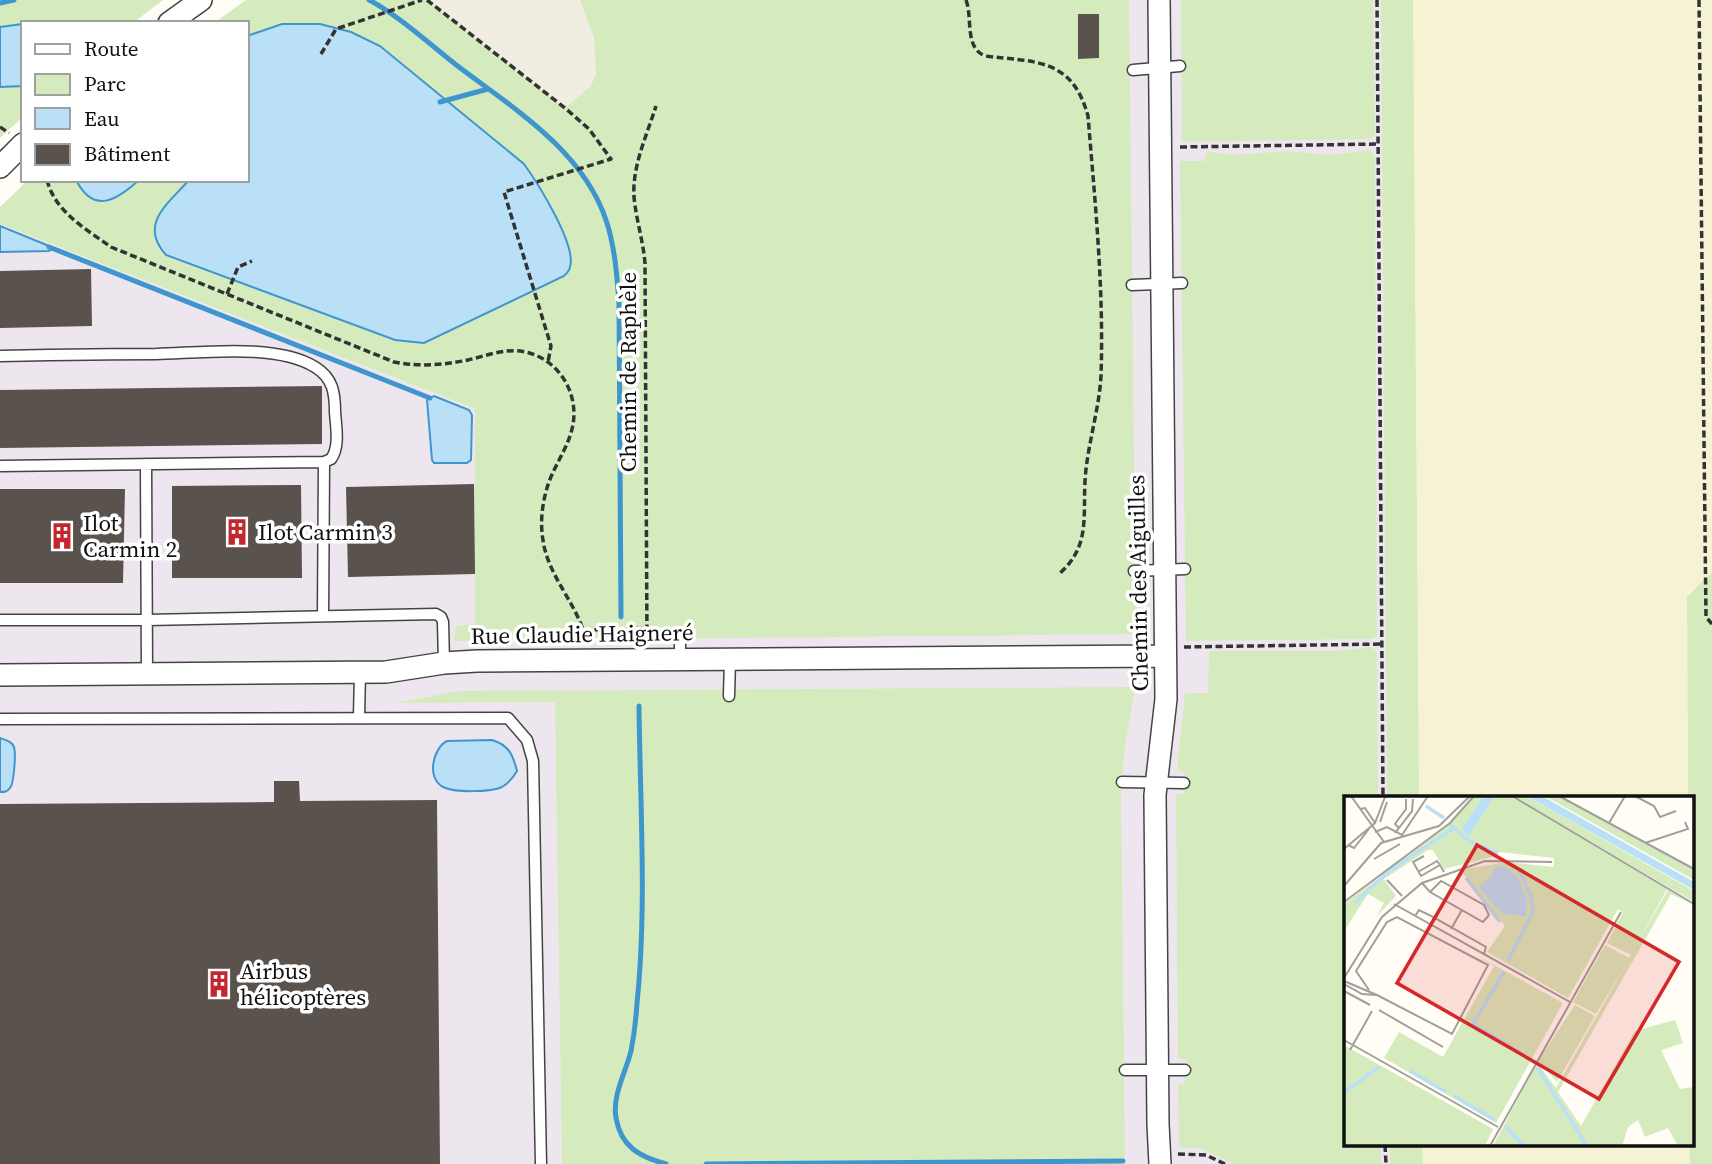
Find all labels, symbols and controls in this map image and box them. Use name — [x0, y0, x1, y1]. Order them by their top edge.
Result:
legend — [21, 21, 248, 182]
text: Route — [84, 34, 139, 63]
text: Parc — [84, 69, 126, 98]
text: Eau — [84, 104, 120, 133]
text: Bâtiment — [84, 139, 170, 168]
street label: Chemin de Raphèle — [612, 272, 644, 472]
street label: Chemin des Aiguilles — [1120, 474, 1156, 692]
place label: Ilot Carmin 2 — [83, 507, 177, 565]
place label: Ilot Carmin 3 — [258, 516, 393, 548]
building icon: Ilot Carmin 3 — [222, 517, 252, 547]
building icon: Ilot Carmin 2 — [47, 521, 77, 551]
street label: Rue Claudie Haigneré — [470, 616, 694, 652]
inset map — [1344, 796, 1694, 1146]
place label: Airbus hélicoptères — [240, 955, 366, 1013]
building icon: Airbus hélicoptères — [204, 969, 234, 999]

